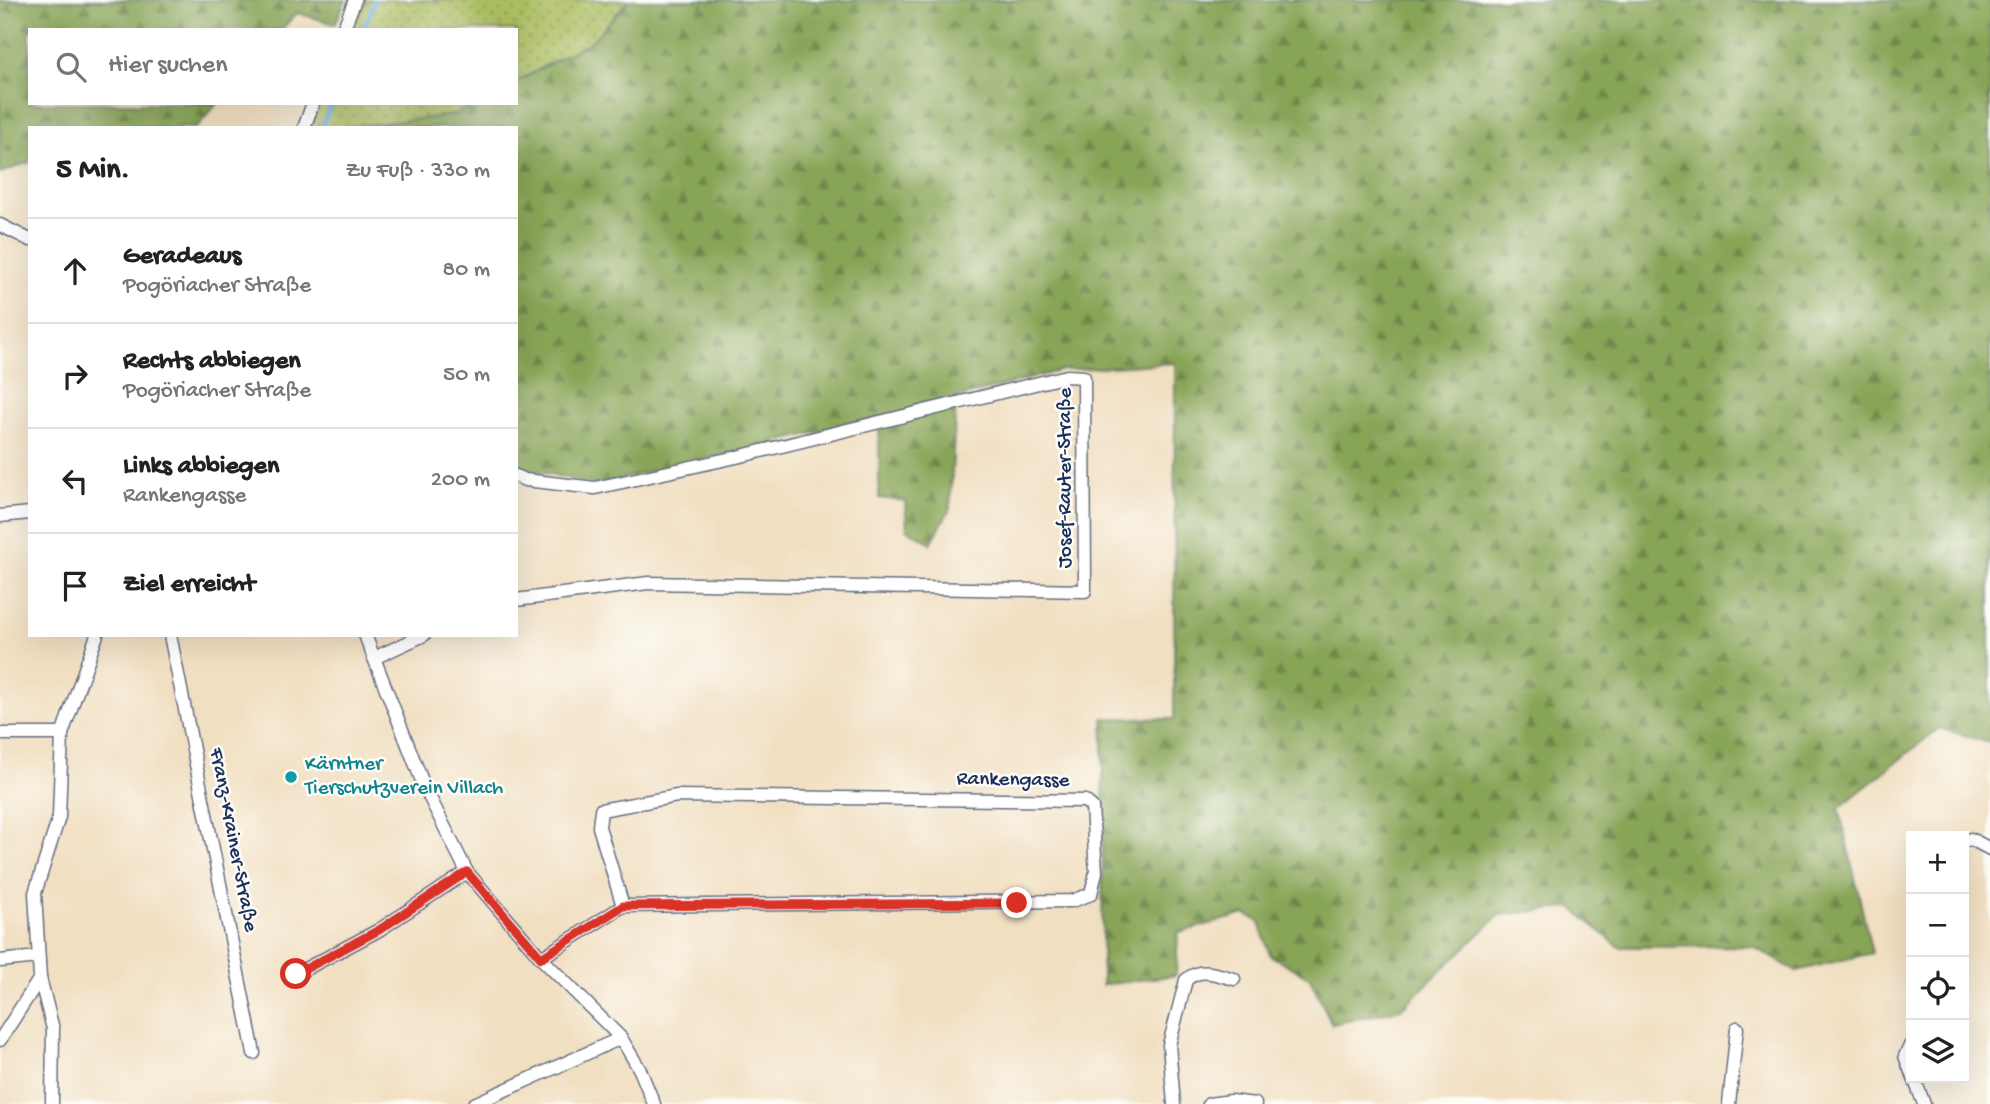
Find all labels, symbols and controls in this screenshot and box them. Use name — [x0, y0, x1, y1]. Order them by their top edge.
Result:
search box — [28, 28, 518, 105]
icon: search — [52, 48, 90, 86]
text: Hier suchen — [108, 51, 228, 82]
text: 5 Min. — [56, 154, 130, 189]
text: Zu Fuß · 330 m — [345, 158, 490, 185]
text: Geradeaus — [123, 242, 241, 273]
icon: ahead — [56, 252, 94, 290]
text: 80 m — [443, 257, 490, 284]
text: Pogöriacher Straße — [123, 273, 311, 300]
text: Rechts abbiegen — [123, 347, 301, 378]
icon: right — [56, 357, 94, 395]
text: 50 m — [443, 362, 490, 389]
text: Pogöriacher Straße — [123, 378, 311, 405]
street label: Josef-Rauter-Straße — [1054, 387, 1079, 568]
text: Links abbiegen — [123, 452, 279, 483]
icon: left — [56, 462, 94, 500]
text: 200 m — [431, 467, 490, 494]
text: Rankengasse — [123, 483, 246, 510]
icon: arrive — [56, 567, 94, 605]
text: Ziel erreicht — [123, 570, 255, 601]
street label: Franz-Krainer-Straße — [202, 745, 262, 935]
place label: Kärntner Tierschutzverein Villach — [304, 753, 503, 802]
street label: Rankengasse — [956, 768, 1071, 795]
marker: Kärntner Tierschutzverein Villach — [283, 769, 299, 785]
map controls — [1906, 831, 1969, 1083]
button: + — [1906, 831, 1969, 894]
route end — [1001, 887, 1032, 918]
button: − — [1906, 894, 1969, 957]
button: locate — [1906, 957, 1969, 1020]
route start — [280, 958, 311, 989]
button: layers — [1906, 1020, 1969, 1083]

